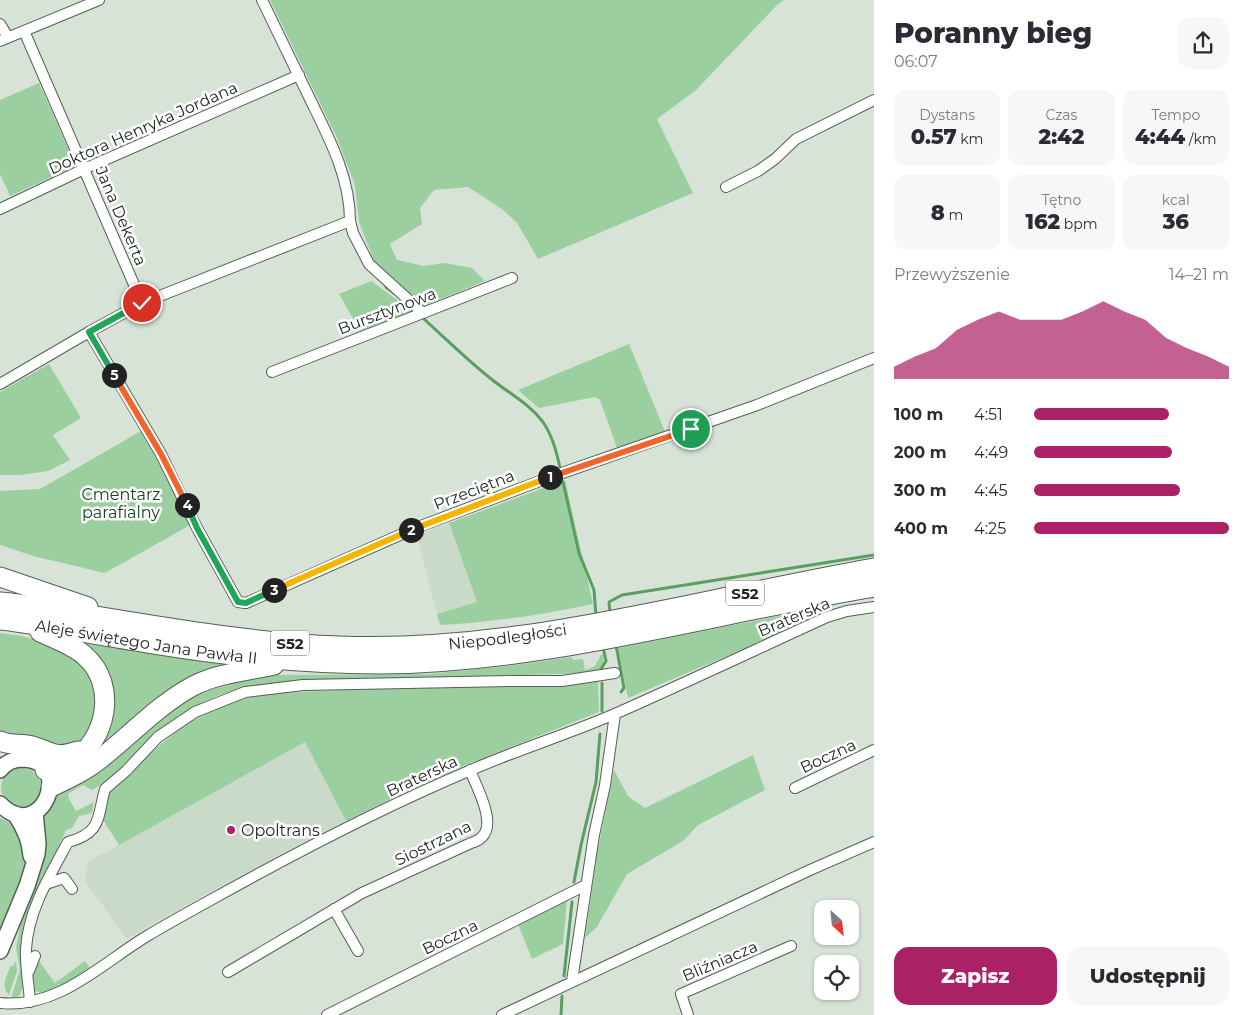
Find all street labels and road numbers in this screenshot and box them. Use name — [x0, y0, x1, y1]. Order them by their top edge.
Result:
street label: Doktora Henryka Jordana — [46, 78, 240, 178]
street label: Jana Dekerta — [91, 163, 150, 268]
street label: Bursztynowa — [335, 284, 439, 338]
street label: Przeciętna — [431, 466, 517, 514]
road number: S52 — [726, 580, 764, 606]
street label: Braterska — [755, 593, 833, 641]
street label: Aleje świętego Jana Pawła II — [34, 615, 258, 667]
street label: Niepodległości — [447, 619, 568, 653]
road number: S52 — [271, 630, 309, 656]
street label: Boczna — [797, 735, 859, 777]
street label: Braterska — [383, 751, 461, 801]
street label: Siostrzana — [392, 816, 474, 870]
street label: Boczna — [419, 915, 481, 959]
street label: Bliźniacza — [680, 937, 760, 985]

